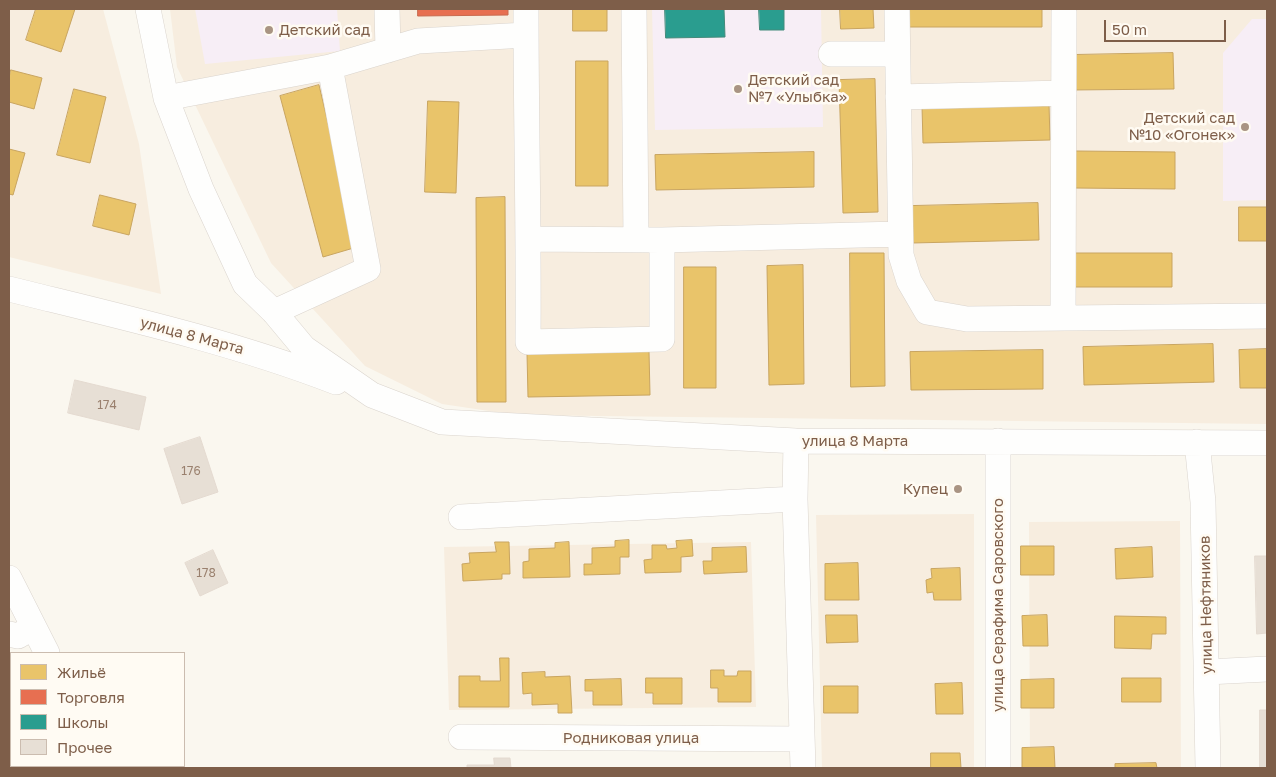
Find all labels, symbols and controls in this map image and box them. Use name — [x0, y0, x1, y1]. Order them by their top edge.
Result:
scale bar — [1106, 10, 1228, 42]
text: 50 m — [1112, 20, 1147, 38]
place label: Детский сад — [279, 21, 370, 39]
marker: Детский сад — [263, 24, 275, 36]
place label: Детский сад №7 «Улыбка» — [748, 71, 847, 106]
marker: Детский сад №7 «Улыбка» — [732, 83, 744, 95]
place label: Детский сад №10 «Огонек» — [1128, 109, 1235, 144]
marker: Детский сад №10 «Огонек» — [1239, 121, 1251, 133]
street label: улица 8 Марта — [138, 314, 246, 358]
house number: 174 — [97, 398, 117, 412]
street label: улица 8 Марта — [802, 432, 908, 450]
house number: 176 — [181, 464, 201, 478]
place label: Купец — [903, 480, 948, 498]
marker: Купец — [952, 483, 964, 495]
street label: улица Серафима Саровского — [989, 498, 1007, 712]
street label: улица Нефтяников — [1196, 536, 1216, 674]
house number: 178 — [196, 566, 216, 580]
legend — [10, 652, 185, 767]
text: Жильё — [57, 663, 106, 681]
text: Торговля — [57, 688, 125, 706]
text: Школы — [57, 713, 108, 731]
street label: Родниковая улица — [563, 729, 699, 747]
text: Прочее — [57, 738, 112, 756]

